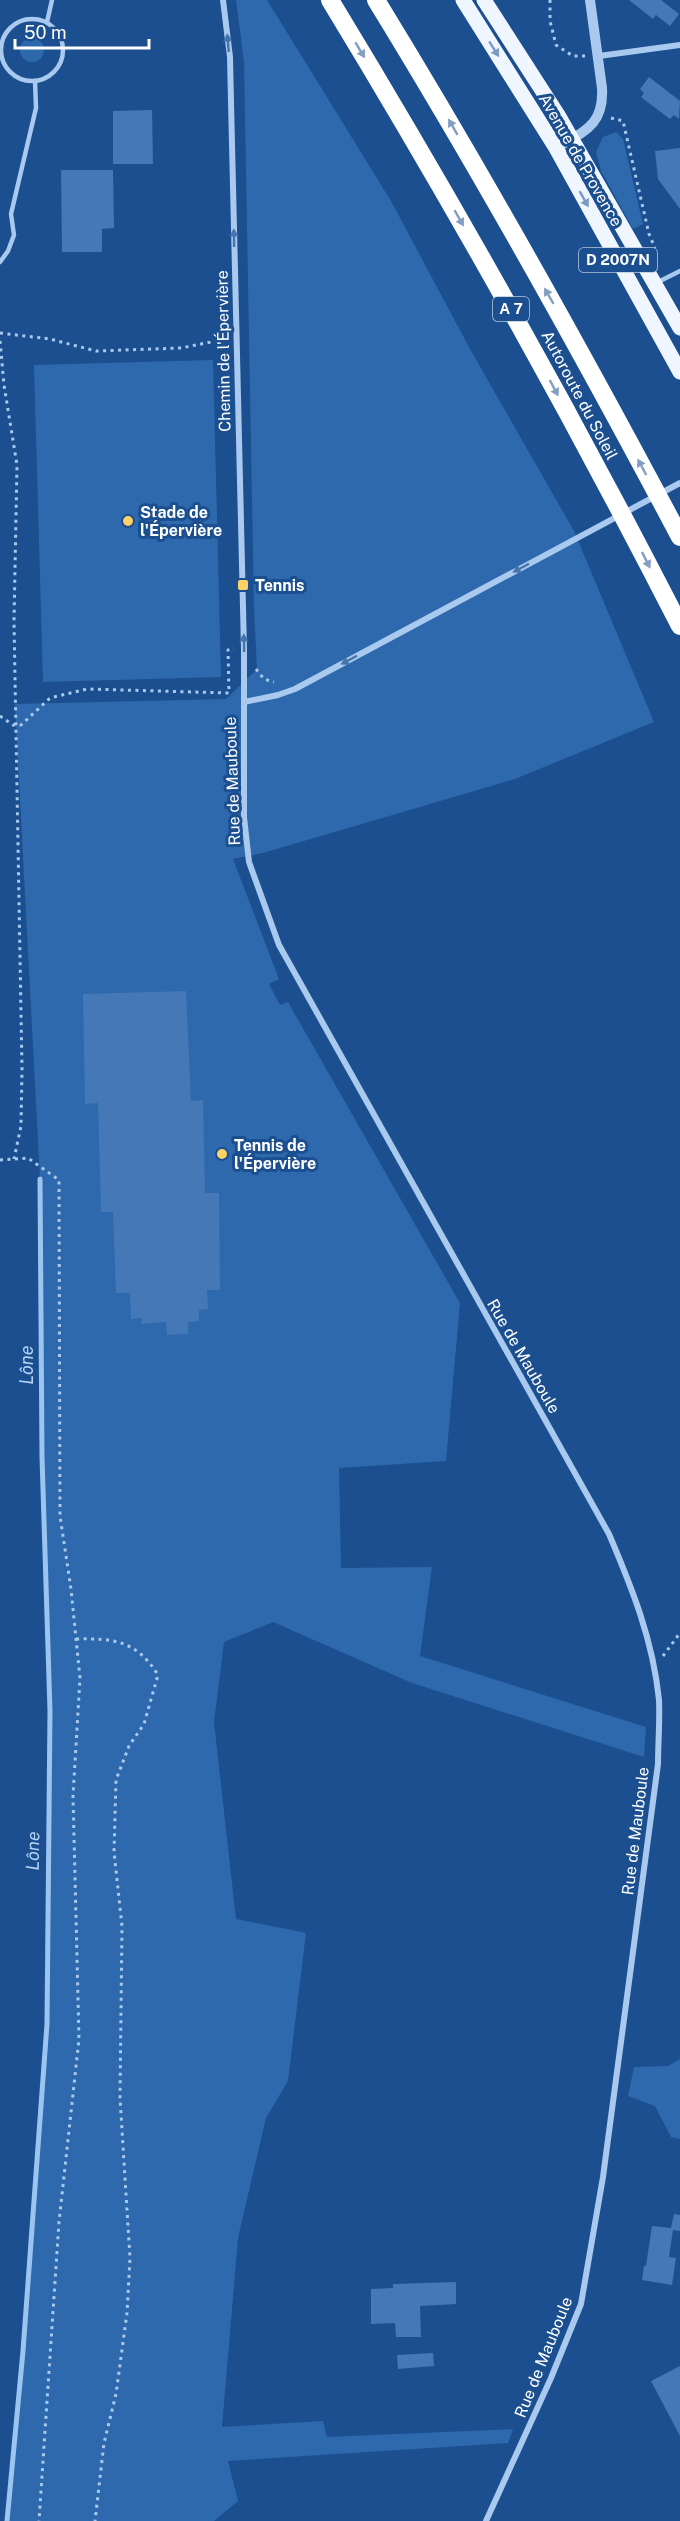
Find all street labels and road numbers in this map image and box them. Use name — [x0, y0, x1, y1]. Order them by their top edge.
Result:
street label: Avenue de Provence — [535, 91, 626, 230]
road number: D 2007N — [579, 248, 657, 272]
street label: Chemin de l'Épervière — [212, 270, 234, 432]
road number: A 7 — [493, 297, 529, 321]
street label: Autoroute du Soleil — [537, 327, 622, 463]
street label: Rue de Mauboule — [221, 716, 244, 846]
street label: Rue de Mauboule — [483, 1296, 564, 1417]
street label: Rue de Mauboule — [618, 1766, 653, 1896]
street label: Rue de Mauboule — [511, 2294, 576, 2420]

